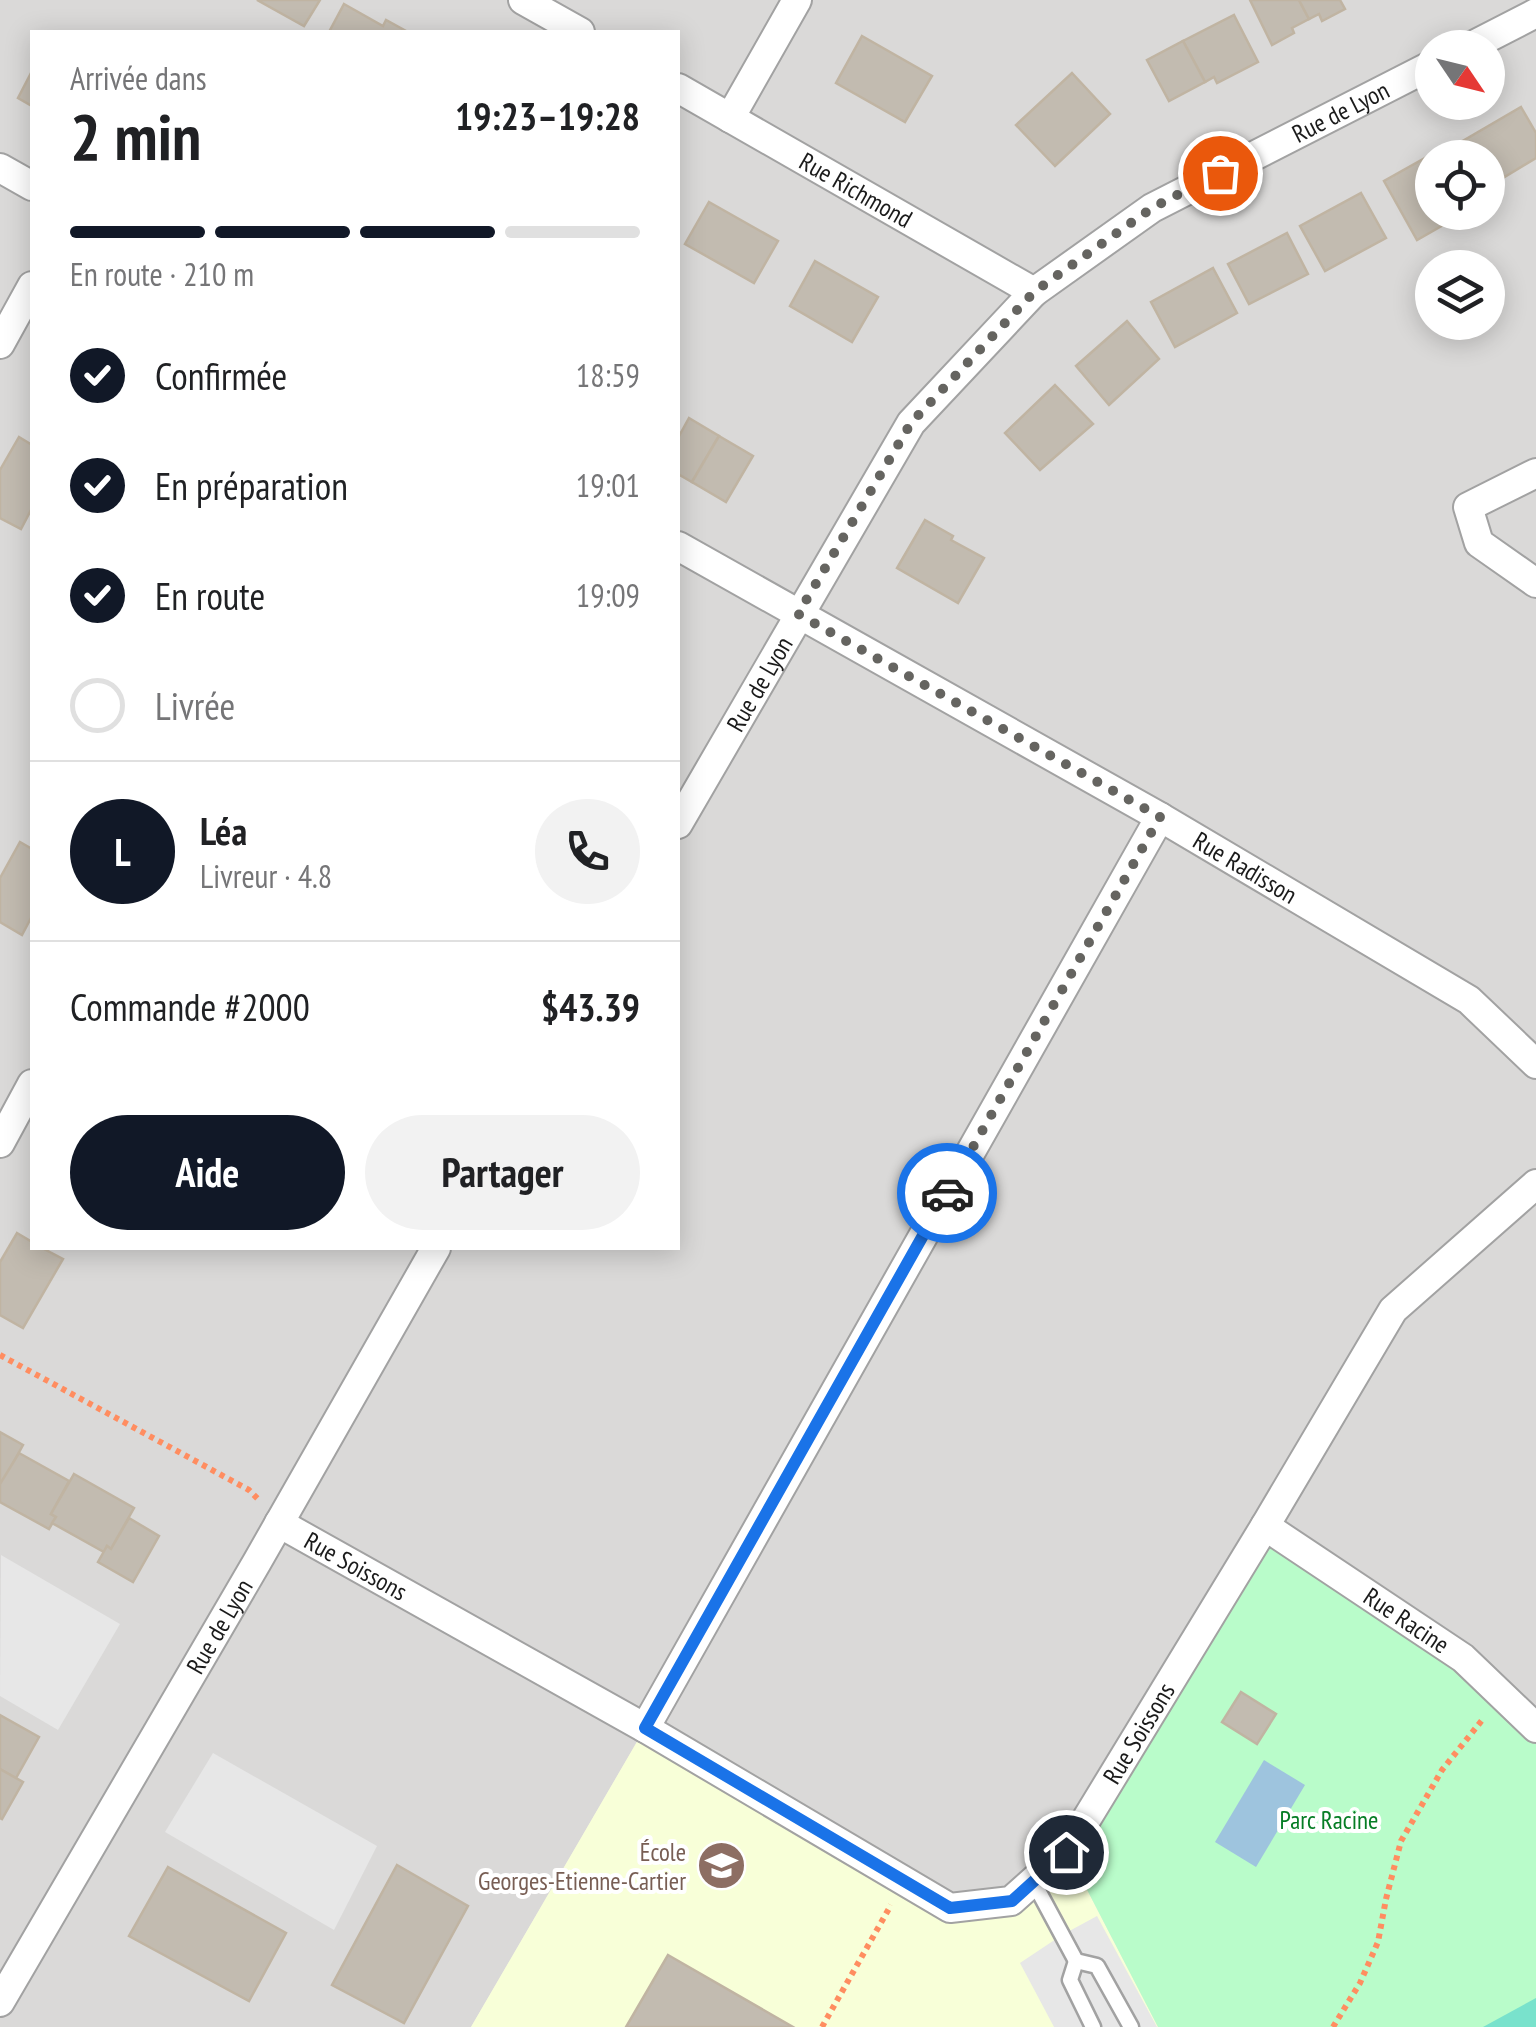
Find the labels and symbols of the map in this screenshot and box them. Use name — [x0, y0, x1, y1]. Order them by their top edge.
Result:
north arrow — [1415, 30, 1505, 120]
street label: Rue de Lyon — [1287, 74, 1394, 150]
pin — [1178, 131, 1263, 216]
street label: Rue Richmond — [794, 145, 918, 235]
street label: Rue de Lyon — [719, 631, 800, 737]
street label: Rue Radisson — [1187, 824, 1303, 911]
courier — [897, 1143, 997, 1243]
street label: Rue Soissons — [299, 1525, 413, 1607]
street label: Rue de Lyon — [179, 1573, 260, 1680]
street label: Rue Racine — [1358, 1580, 1455, 1660]
street label: Rue Soissons — [1096, 1677, 1182, 1790]
park label: Parc Racine — [1280, 1804, 1378, 1836]
pin — [1024, 1810, 1109, 1895]
place label: École Georges-Etienne-Cartier — [478, 1836, 686, 1897]
school or university icon: École Georges-Etienne-Cartier — [695, 1840, 747, 1892]

